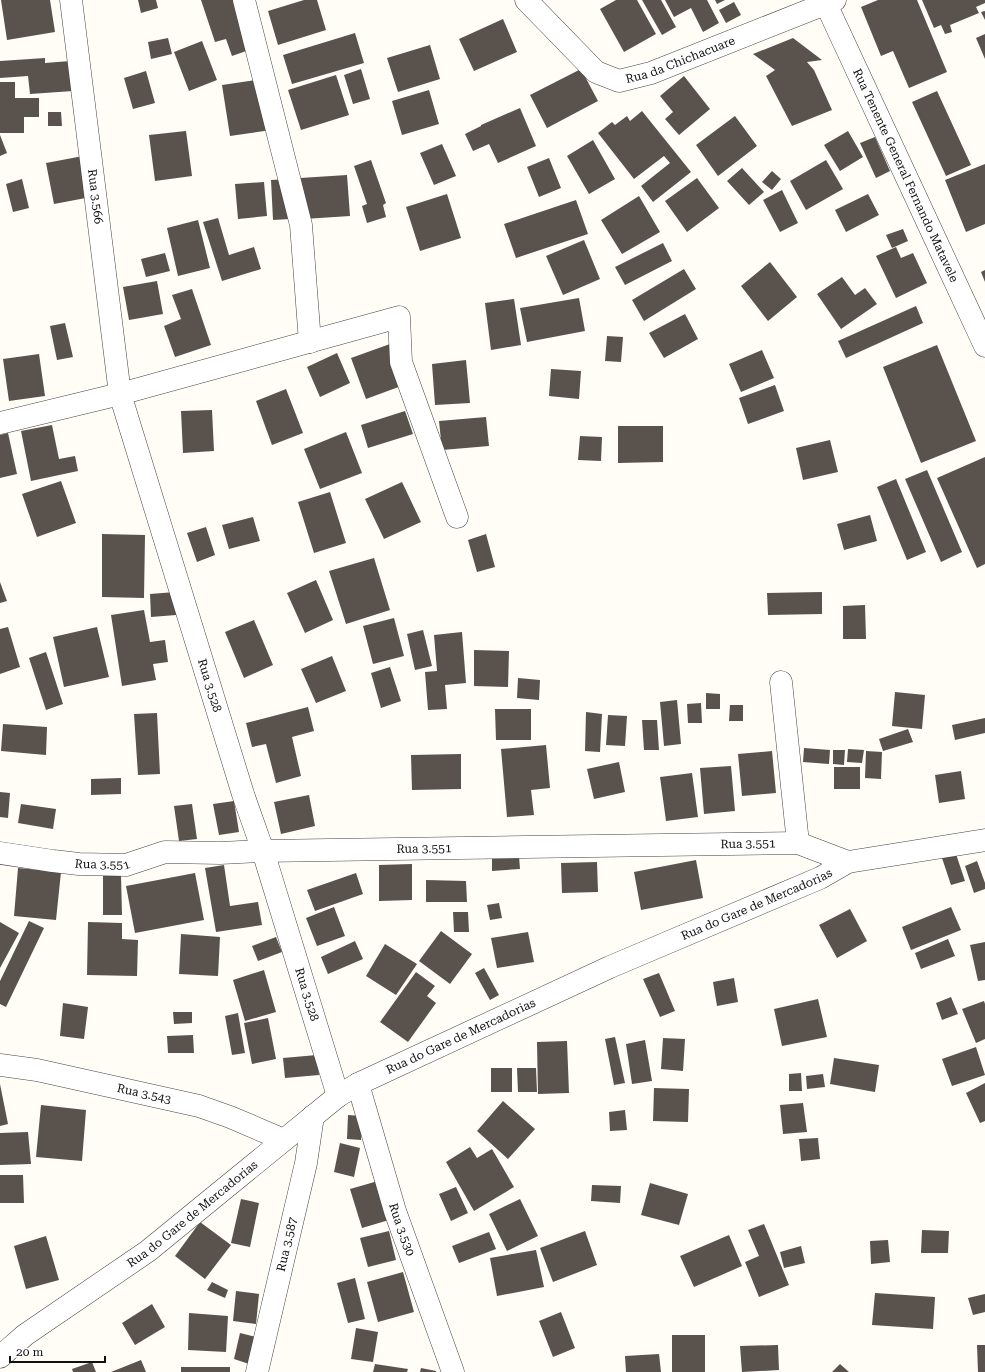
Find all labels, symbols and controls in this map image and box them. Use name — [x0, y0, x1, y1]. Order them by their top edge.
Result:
street label: Rua da Chichacuare — [624, 33, 737, 86]
street label: Rua Tenente General Fernando Matavele — [850, 66, 962, 285]
street label: Rua 3.566 — [85, 168, 106, 225]
street label: Rua 3.528 — [195, 657, 225, 714]
street label: Rua 3.551 — [720, 836, 776, 851]
street label: Rua 3.551 — [396, 841, 452, 856]
street label: Rua 3.551 — [74, 857, 132, 873]
street label: Rua do Gare de Mercadorias — [679, 865, 835, 943]
street label: Rua 3.528 — [292, 966, 322, 1023]
street label: Rua do Gare de Mercadorias — [384, 996, 538, 1077]
street label: Rua 3.543 — [116, 1081, 173, 1107]
street label: Rua do Gare de Mercadorias — [124, 1157, 261, 1270]
street label: Rua 3.530 — [386, 1201, 418, 1258]
street label: Rua 3.587 — [274, 1216, 300, 1273]
scale bar — [10, 1338, 105, 1364]
text: 20 m — [16, 1345, 43, 1359]

